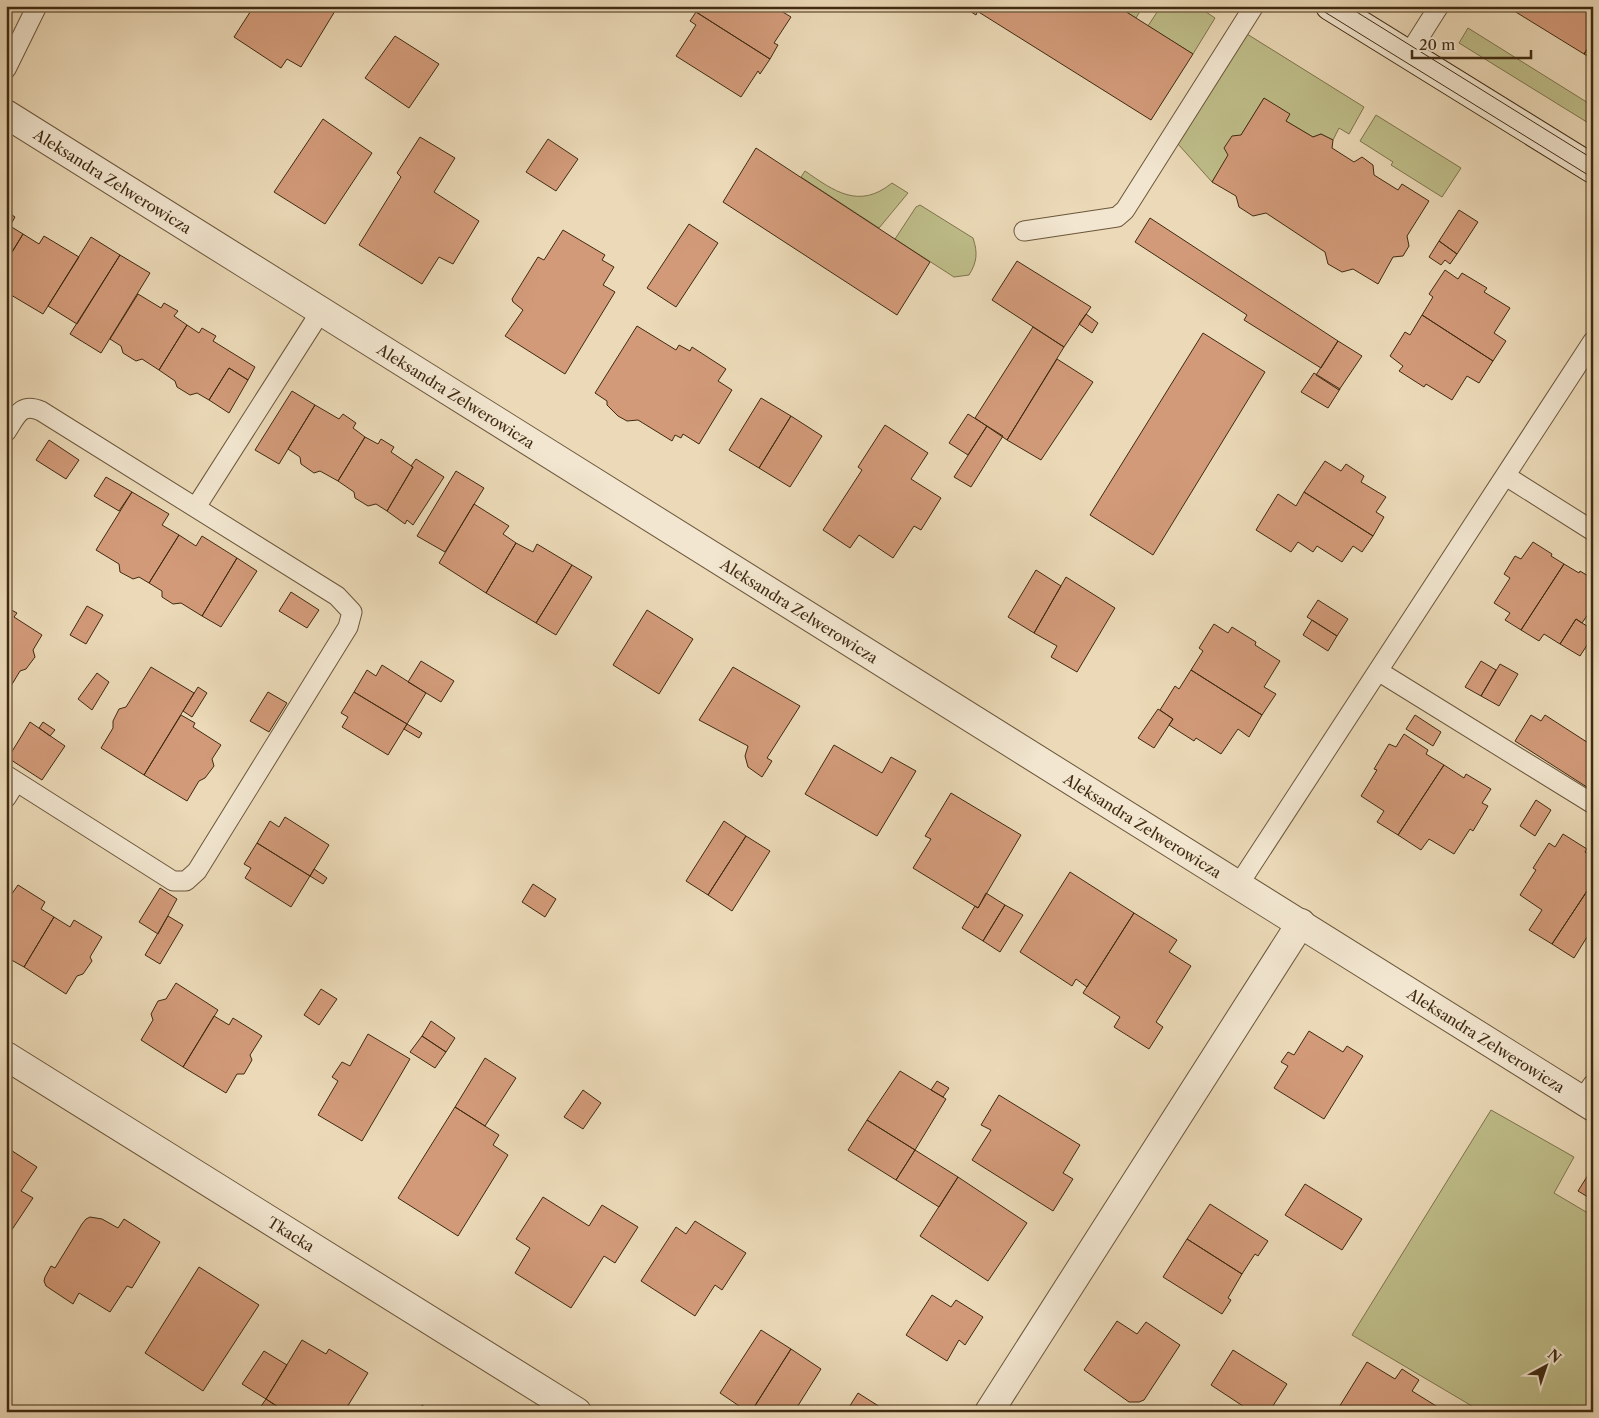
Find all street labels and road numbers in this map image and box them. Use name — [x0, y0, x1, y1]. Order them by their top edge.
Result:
street label: Aleksandra Zelwerowicza — [30, 124, 195, 237]
street label: Aleksandra Zelwerowicza — [373, 339, 539, 452]
street label: Aleksandra Zelwerowicza — [716, 554, 882, 667]
street label: Aleksandra Zelwerowicza — [1060, 768, 1225, 882]
street label: Aleksandra Zelwerowicza — [1403, 983, 1569, 1097]
street label: Tkacka — [264, 1212, 318, 1256]

